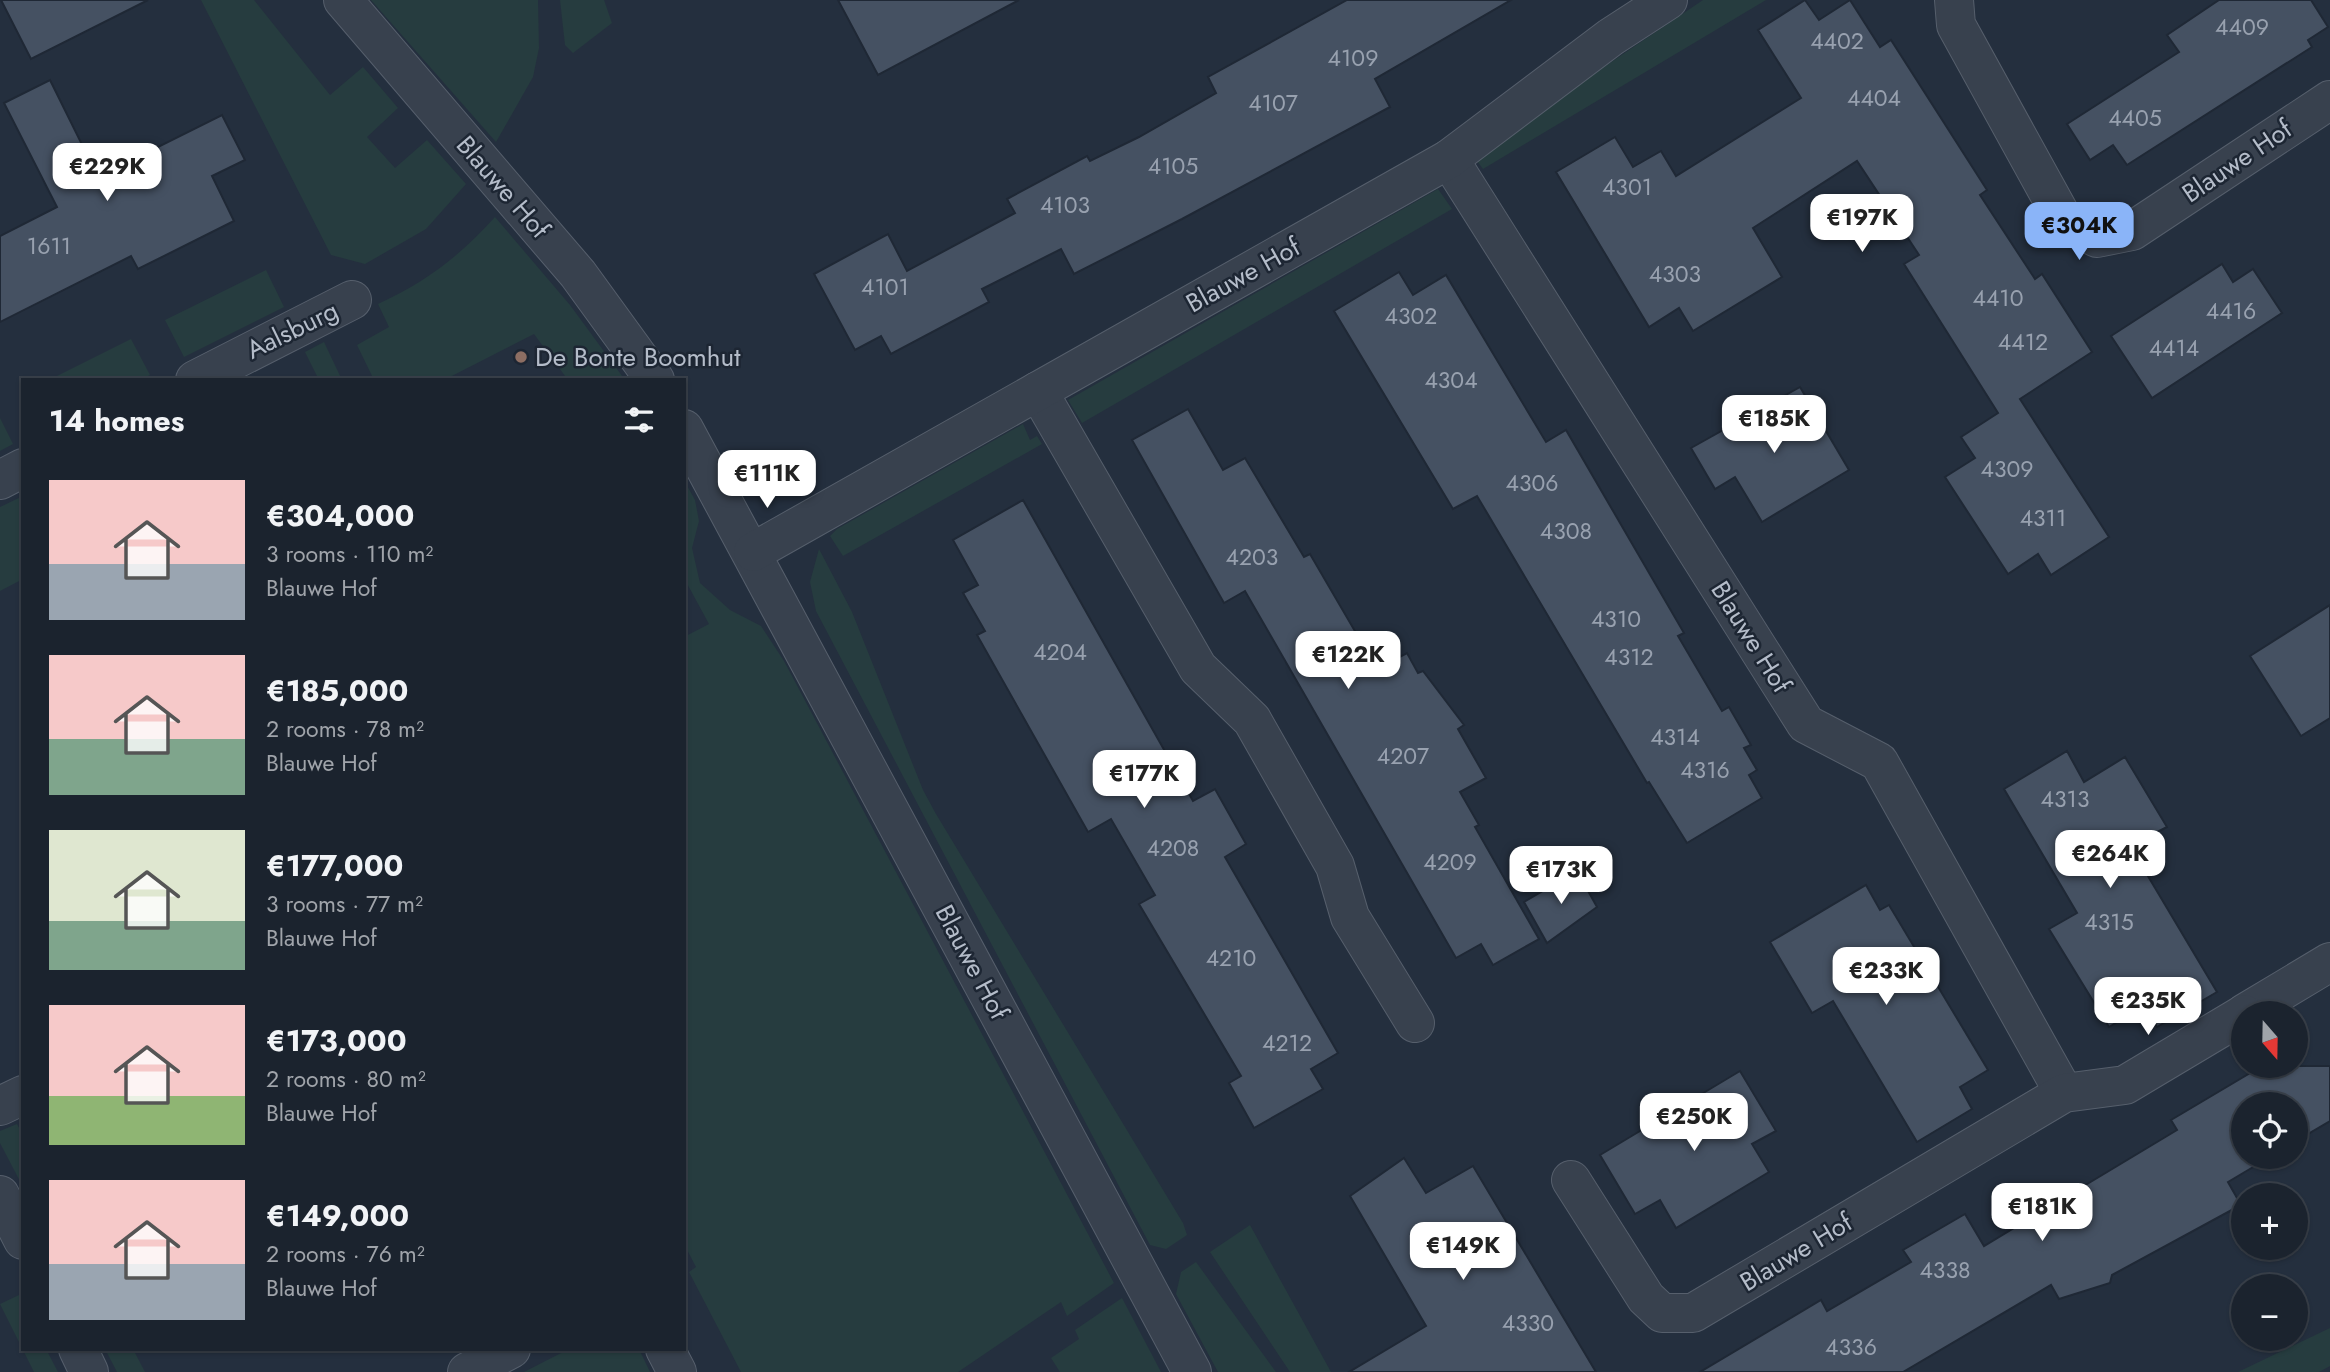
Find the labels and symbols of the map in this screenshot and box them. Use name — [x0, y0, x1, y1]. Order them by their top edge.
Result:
house number: 4409 — [2215, 10, 2269, 44]
house number: 4402 — [1810, 24, 1864, 58]
house number: 4109 — [1328, 41, 1378, 75]
house number: 4404 — [1847, 81, 1901, 115]
house number: 4107 — [1248, 86, 1298, 120]
house number: 4405 — [2108, 101, 2162, 135]
street label: Blauwe Hof — [2174, 110, 2300, 212]
street label: Blauwe Hof — [448, 127, 559, 247]
pin: €229K — [58, 144, 156, 203]
house number: 4105 — [1148, 149, 1198, 183]
house number: 4301 — [1602, 170, 1652, 204]
house number: 4103 — [1040, 188, 1090, 222]
pin: €197K — [1813, 194, 1911, 254]
pin: €304K — [2030, 202, 2128, 262]
street label: Blauwe Hof — [1179, 228, 1308, 322]
house number: 1611 — [27, 229, 71, 263]
house number: 4303 — [1649, 257, 1701, 291]
house number: 4101 — [861, 270, 909, 304]
house number: 4410 — [1973, 281, 2023, 315]
street label: Aalsburg — [240, 291, 344, 369]
house number: 4416 — [2206, 294, 2256, 328]
house number: 4302 — [1385, 299, 1437, 333]
house number: 4412 — [1998, 325, 2048, 359]
house number: 4414 — [2149, 331, 2199, 365]
place label: De Bonte Boomhut — [535, 338, 741, 376]
marker: De Bonte Boomhut — [513, 349, 529, 365]
house number: 4304 — [1424, 363, 1478, 397]
pin: €185K — [1725, 396, 1823, 455]
pin: €111K — [718, 450, 816, 510]
house number: 4309 — [1980, 452, 2034, 486]
house number: 4306 — [1505, 466, 1559, 500]
house number: 4311 — [2020, 501, 2066, 535]
house number: 4308 — [1540, 514, 1592, 548]
house number: 4203 — [1226, 540, 1278, 574]
street label: Blauwe Hof — [1702, 574, 1801, 701]
house number: 4310 — [1591, 602, 1641, 636]
pin: €122K — [1299, 632, 1397, 691]
house number: 4204 — [1033, 635, 1087, 669]
house number: 4312 — [1604, 640, 1654, 674]
house number: 4314 — [1650, 720, 1700, 754]
house number: 4207 — [1377, 739, 1429, 773]
pin: €177K — [1095, 750, 1193, 810]
house number: 4316 — [1680, 753, 1730, 787]
house number: 4313 — [2041, 782, 2089, 816]
pin: €264K — [2061, 830, 2159, 890]
house number: 4208 — [1147, 831, 1199, 865]
house number: 4209 — [1423, 845, 1477, 879]
pin: €173K — [1512, 846, 1610, 906]
street label: Blauwe Hof — [926, 898, 1018, 1027]
house number: 4315 — [2084, 905, 2134, 939]
house number: 4210 — [1206, 941, 1256, 975]
pin: €233K — [1837, 948, 1935, 1007]
pin: €235K — [2099, 978, 2197, 1037]
north arrow — [2231, 1001, 2308, 1078]
house number: 4212 — [1262, 1026, 1312, 1060]
pin: €250K — [1645, 1094, 1743, 1153]
pin: €181K — [1993, 1184, 2091, 1243]
street label: Blauwe Hof — [1732, 1203, 1860, 1301]
pin: €149K — [1414, 1222, 1512, 1282]
house number: 4338 — [1919, 1253, 1971, 1287]
house number: 4330 — [1502, 1306, 1554, 1340]
house number: 4336 — [1825, 1330, 1877, 1364]

